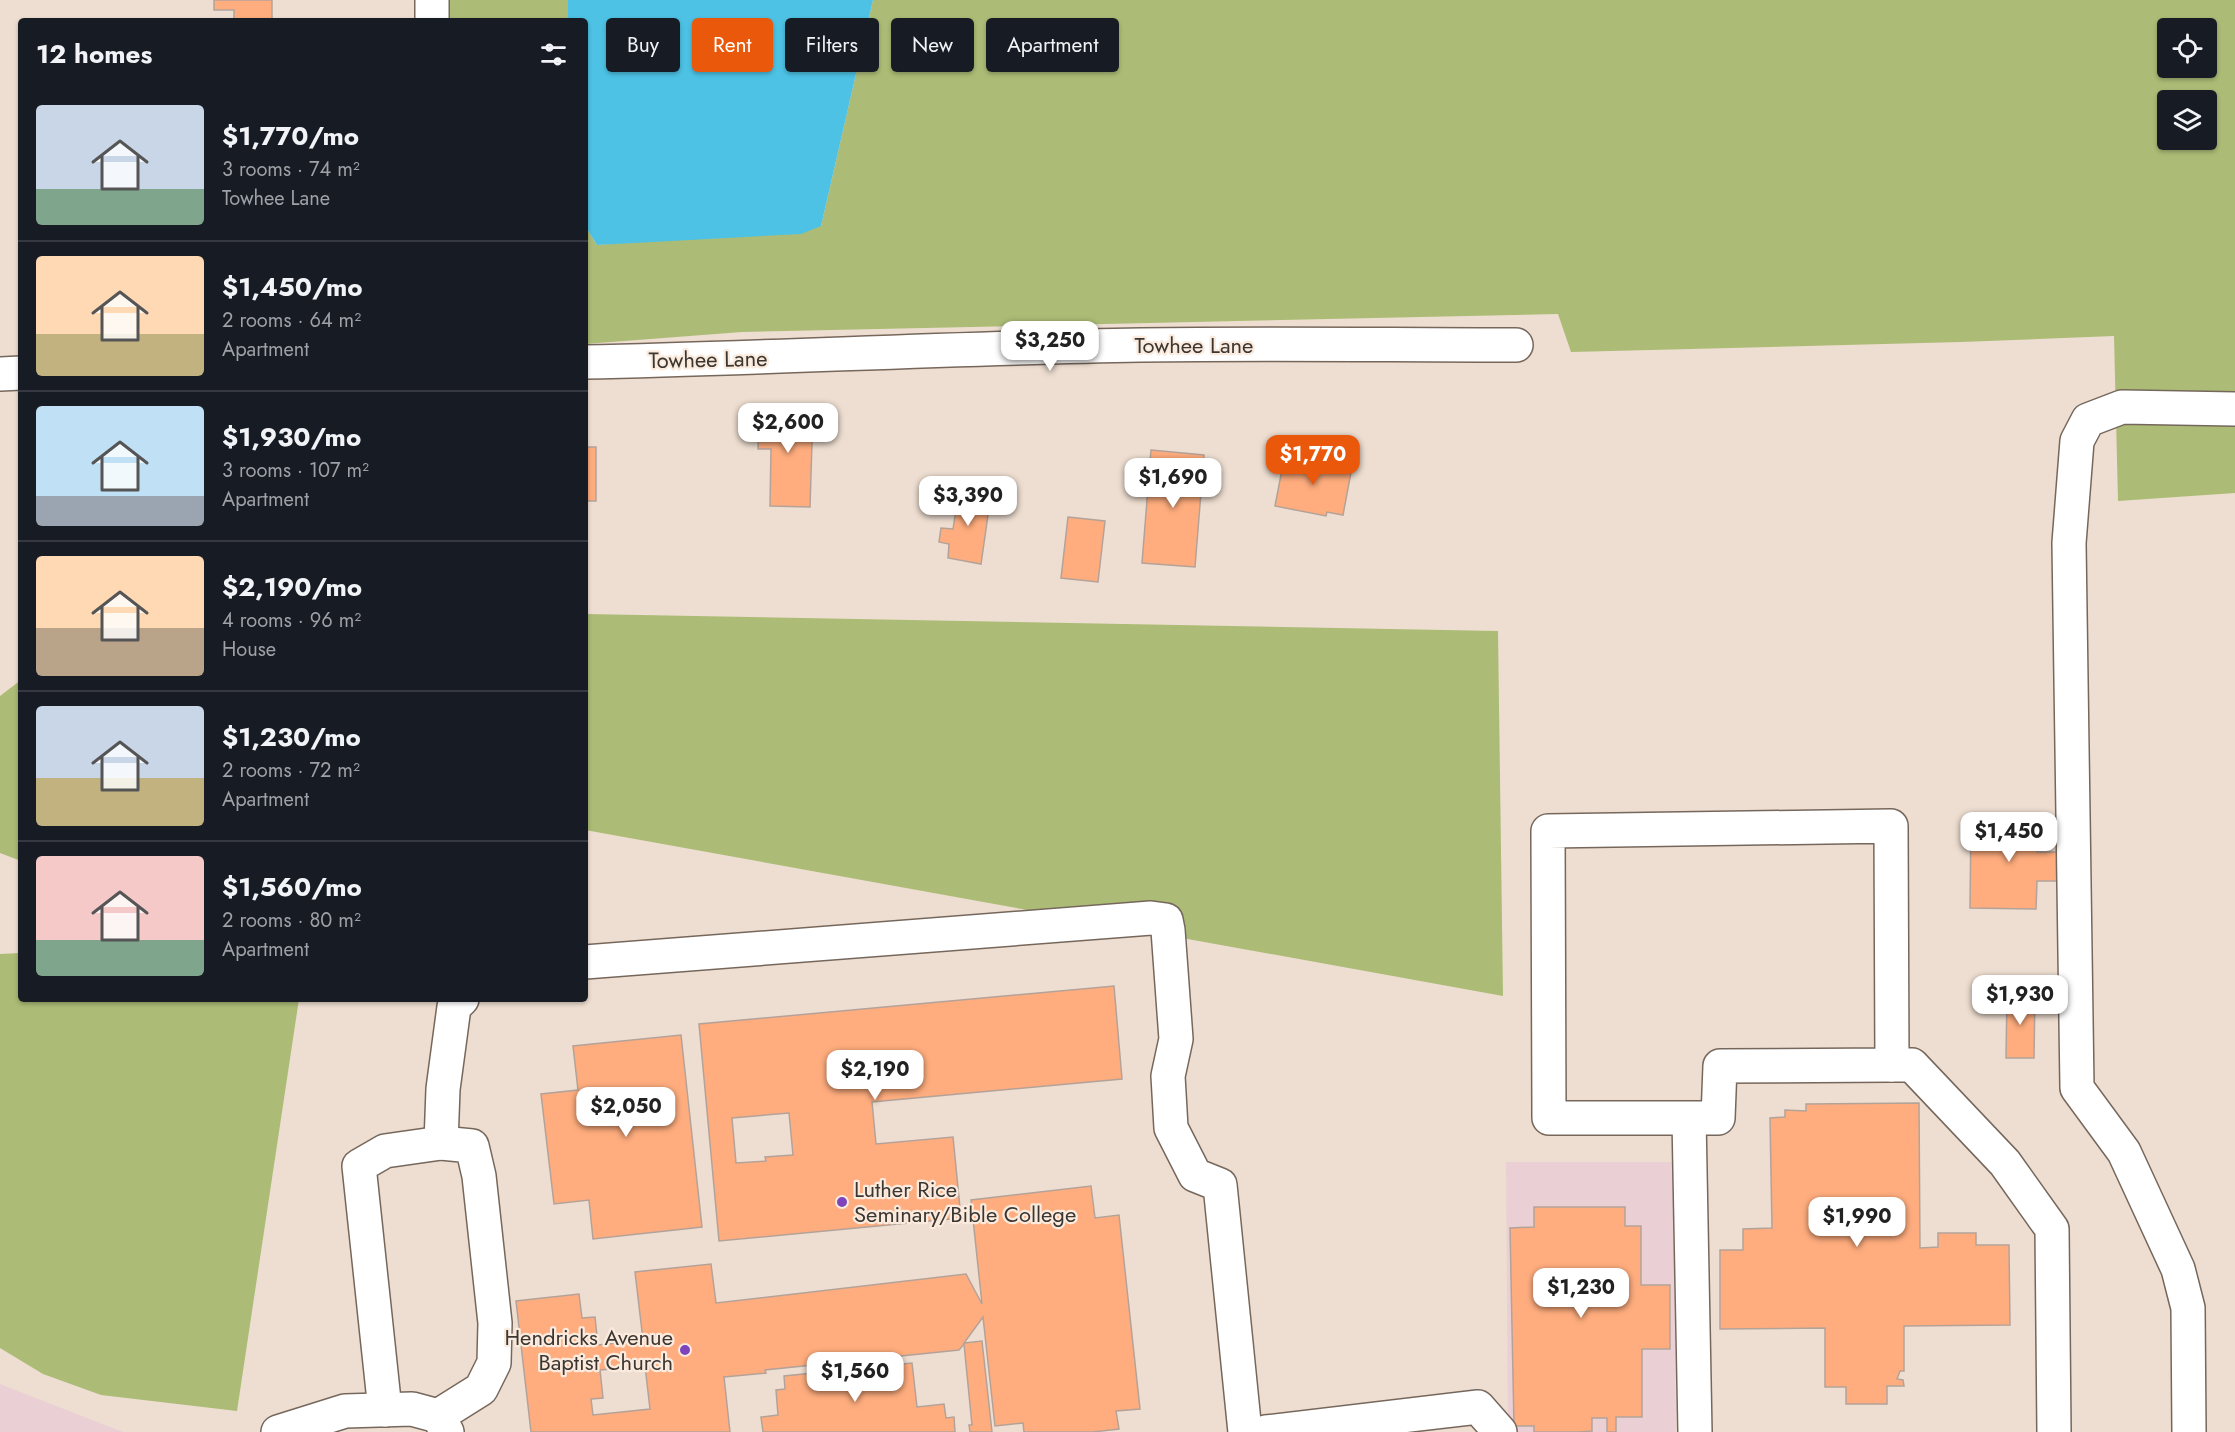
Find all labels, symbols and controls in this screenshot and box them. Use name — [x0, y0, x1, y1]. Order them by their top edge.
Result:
chip: Buy — [606, 18, 680, 72]
chip: Rent — [692, 18, 773, 72]
chip: Filters — [785, 18, 879, 72]
chip: New — [891, 18, 974, 72]
chip: Apartment — [986, 18, 1119, 72]
map controls — [2157, 18, 2217, 150]
button: locate — [2157, 18, 2217, 78]
text: 12 homes — [36, 35, 152, 73]
icon: filters — [537, 38, 570, 71]
button: layers — [2157, 90, 2217, 150]
text: $1,770/mo — [222, 117, 359, 155]
icon: home — [84, 129, 156, 201]
text: 3 rooms · 74 m² — [222, 155, 360, 184]
text: Towhee Lane — [222, 184, 330, 213]
text: $1,450/mo — [222, 268, 363, 306]
icon: home — [84, 280, 156, 352]
text: 2 rooms · 64 m² — [222, 306, 361, 335]
pin: $3,250 — [1001, 321, 1099, 372]
text: $3,250 — [1015, 326, 1085, 355]
street label: Towhee Lane — [1135, 329, 1253, 361]
text: Apartment — [222, 335, 309, 364]
street label: Towhee Lane — [648, 342, 768, 376]
pin: $2,600 — [739, 403, 837, 454]
text: $2,600 — [752, 408, 824, 437]
text: $1,930/mo — [222, 418, 361, 456]
icon: home — [84, 430, 156, 502]
pin: $1,770 — [1264, 435, 1362, 486]
text: $1,770 — [1280, 440, 1346, 469]
text: 3 rooms · 107 m² — [222, 456, 369, 485]
pin: $1,690 — [1124, 458, 1222, 509]
text: $1,690 — [1138, 463, 1208, 492]
pin: $3,390 — [919, 476, 1017, 527]
text: $3,390 — [933, 481, 1003, 510]
text: Apartment — [222, 485, 309, 514]
text: $2,190/mo — [222, 568, 362, 606]
icon: home — [84, 580, 156, 652]
text: 4 rooms · 96 m² — [222, 606, 361, 635]
text: House — [222, 635, 276, 664]
text: $1,230/mo — [222, 718, 361, 756]
icon: home — [84, 730, 156, 802]
text: 2 rooms · 72 m² — [222, 756, 360, 785]
text: Apartment — [222, 785, 309, 814]
pin: $1,450 — [1960, 812, 2058, 863]
text: $1,450 — [1974, 817, 2044, 846]
text: $1,560/mo — [222, 868, 362, 906]
icon: home — [84, 880, 156, 952]
text: 2 rooms · 80 m² — [222, 906, 361, 935]
text: Apartment — [222, 935, 309, 964]
pin: $1,930 — [1971, 975, 2069, 1026]
text: $1,930 — [1986, 980, 2054, 1009]
pin: $2,190 — [826, 1050, 924, 1101]
text: $2,190 — [841, 1055, 909, 1084]
pin: $2,050 — [577, 1087, 675, 1138]
text: $2,050 — [590, 1092, 662, 1121]
place label: Luther Rice Seminary/Bible College — [854, 1173, 1076, 1230]
marker: Luther Rice Seminary/Bible College — [835, 1195, 849, 1209]
pin: $1,990 — [1808, 1197, 1906, 1248]
text: $1,990 — [1822, 1202, 1892, 1231]
pin: $1,230 — [1532, 1268, 1630, 1319]
text: $1,230 — [1547, 1273, 1615, 1302]
place label: Hendricks Avenue Baptist Church — [504, 1321, 673, 1378]
marker: Hendricks Avenue Baptist Church — [678, 1343, 692, 1357]
pin: $1,560 — [806, 1352, 904, 1403]
text: $1,560 — [821, 1357, 889, 1386]

